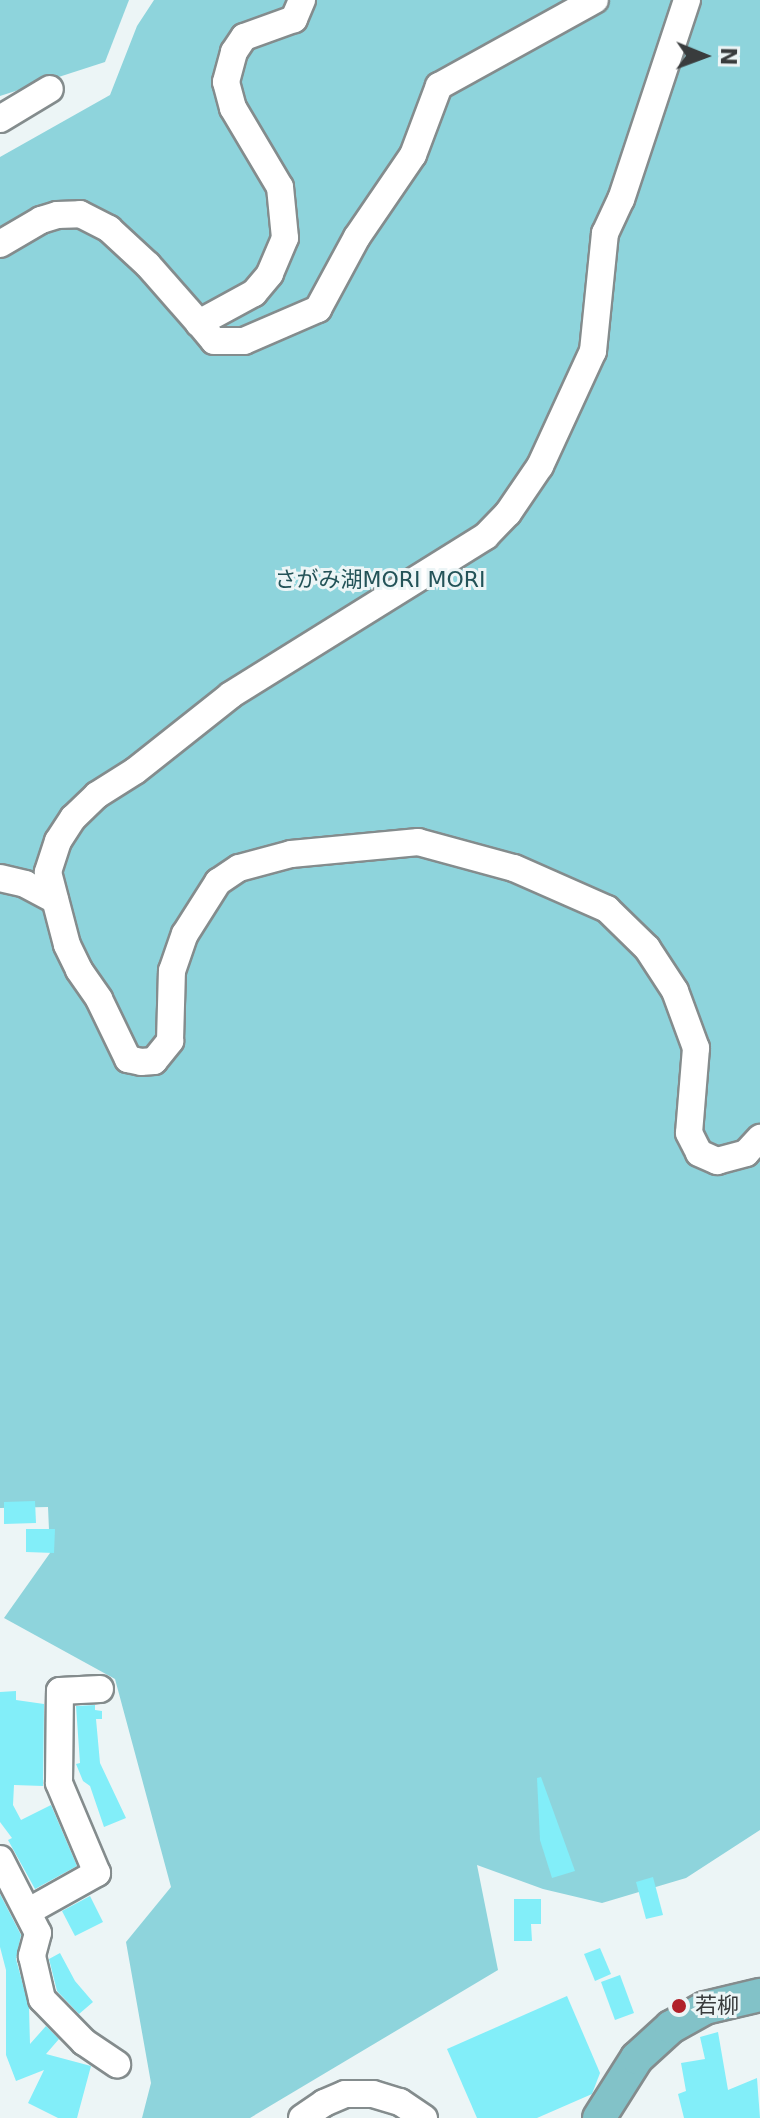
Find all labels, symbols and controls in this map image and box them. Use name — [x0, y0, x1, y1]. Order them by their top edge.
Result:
north arrow — [664, 16, 744, 96]
text: N — [716, 47, 741, 66]
park label: さがみ湖MORI MORI — [274, 567, 486, 593]
place label: 若柳 — [695, 1993, 739, 2019]
marker: 若柳 — [670, 1997, 688, 2015]

